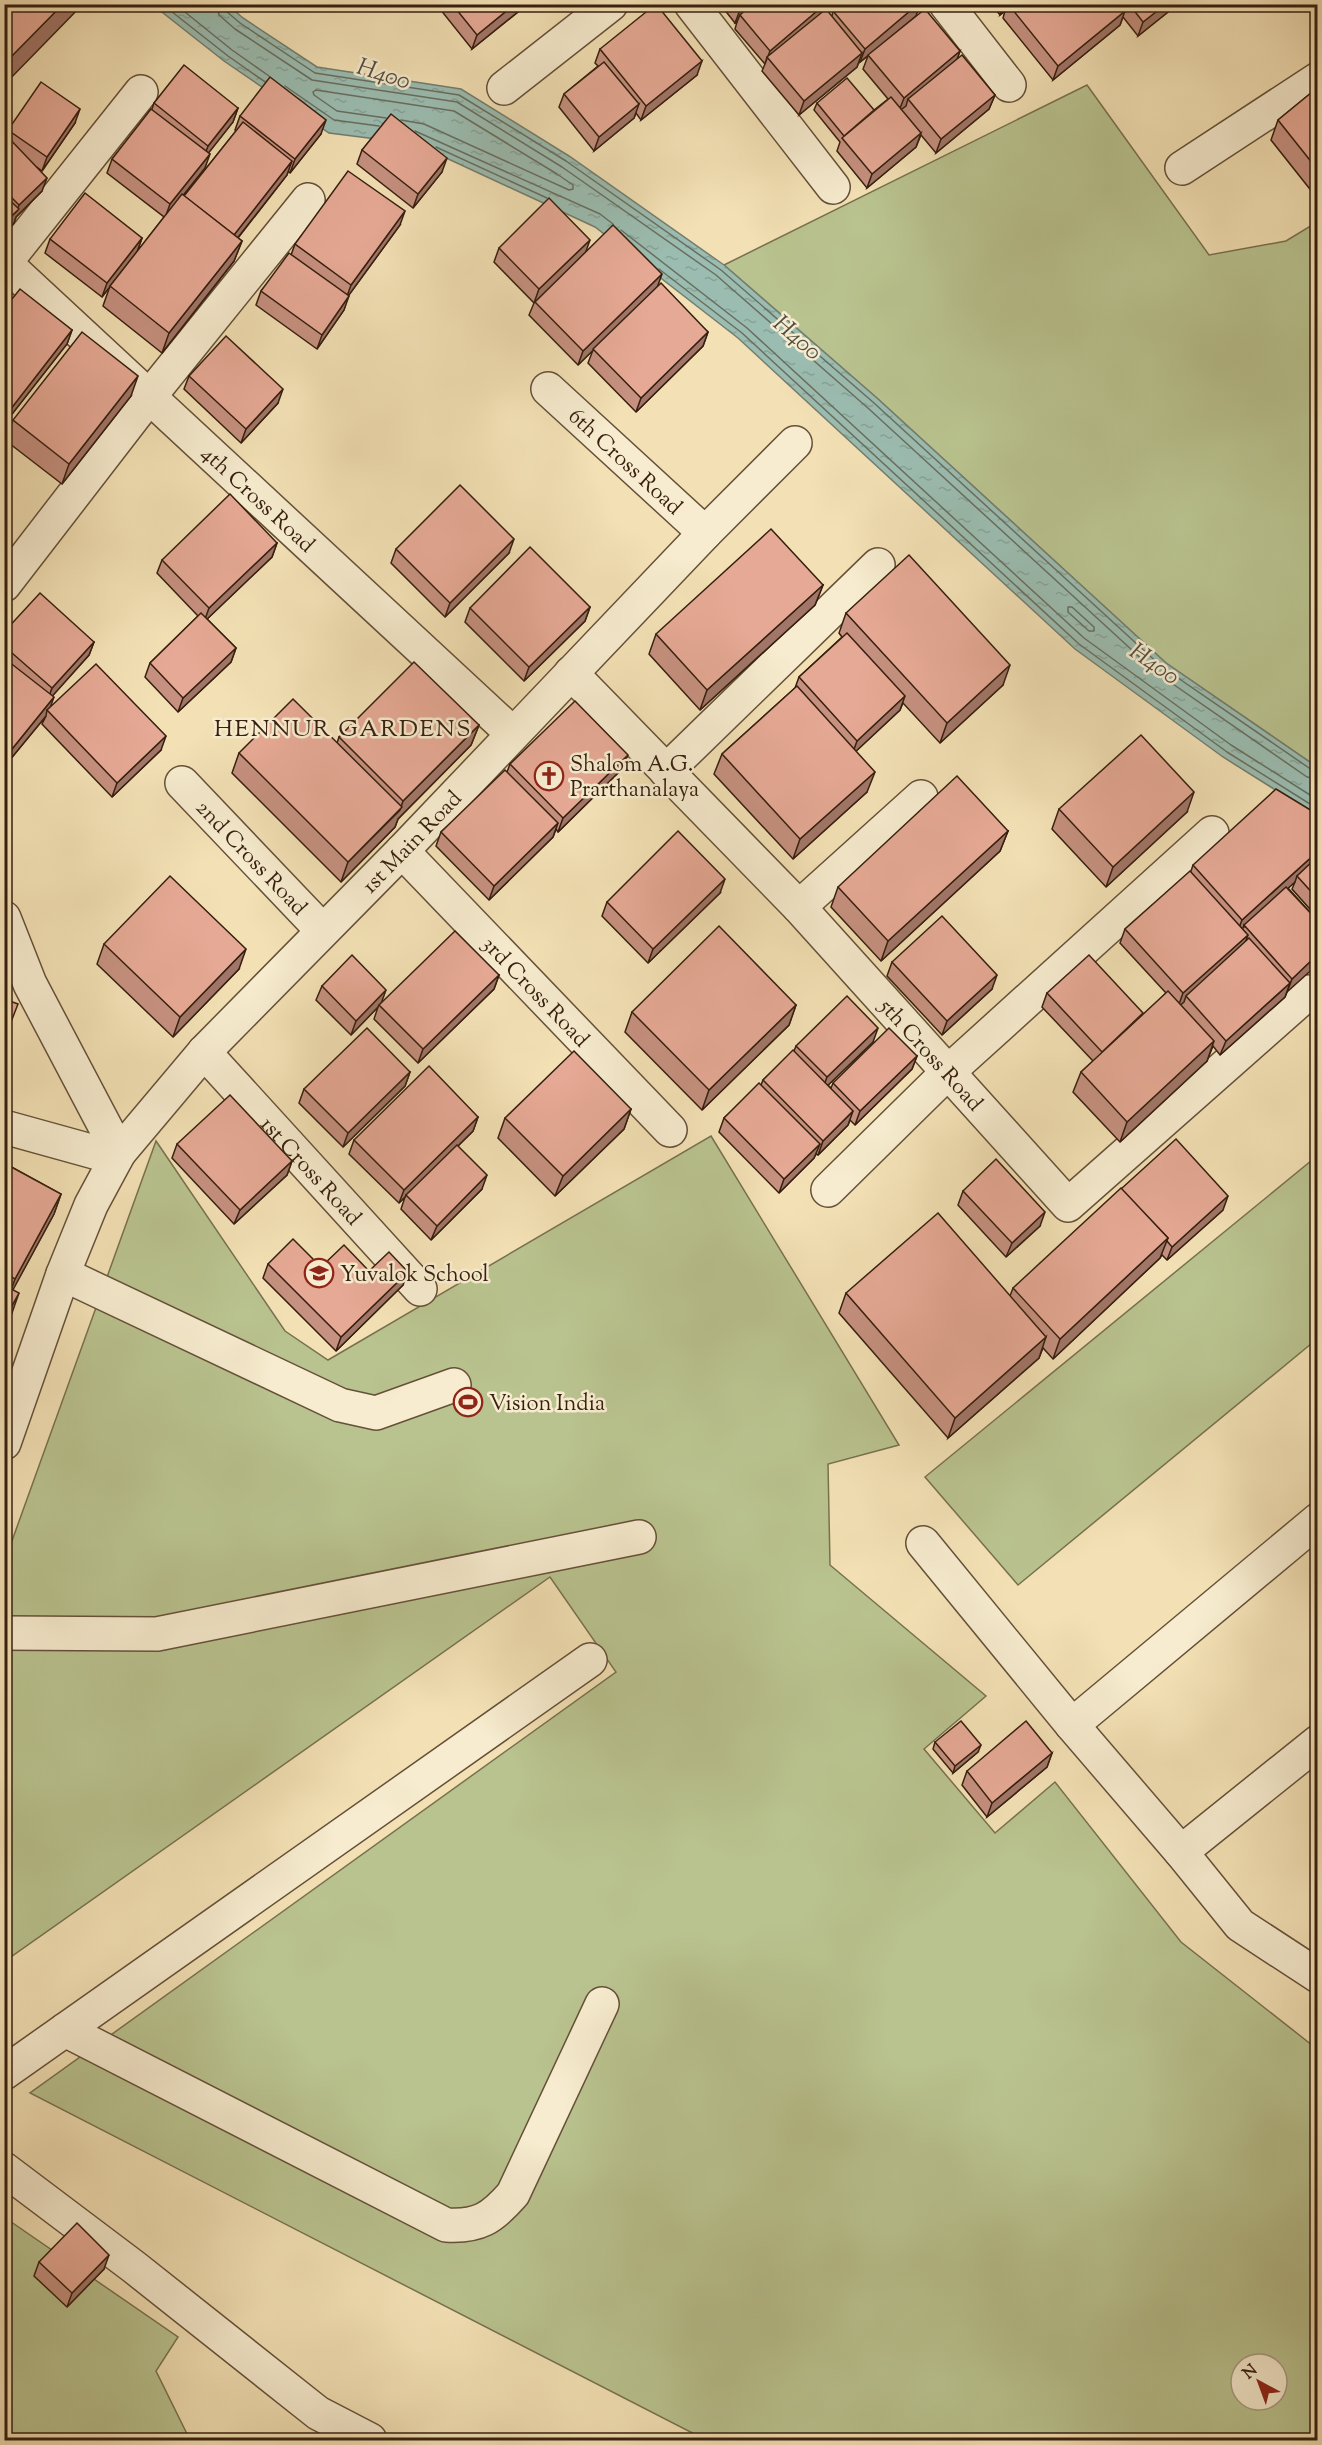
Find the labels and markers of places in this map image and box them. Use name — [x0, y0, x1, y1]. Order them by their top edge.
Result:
place label: Shalom A.G. Prarthanalaya — [570, 750, 699, 807]
church icon: Shalom A.G. Prarthanalaya — [533, 760, 565, 792]
school or university icon: Yuvalok School — [303, 1257, 335, 1289]
place label: Yuvalok School — [340, 1260, 489, 1292]
sports icon: Vision India — [452, 1386, 484, 1418]
place label: Vision India — [489, 1389, 605, 1421]

